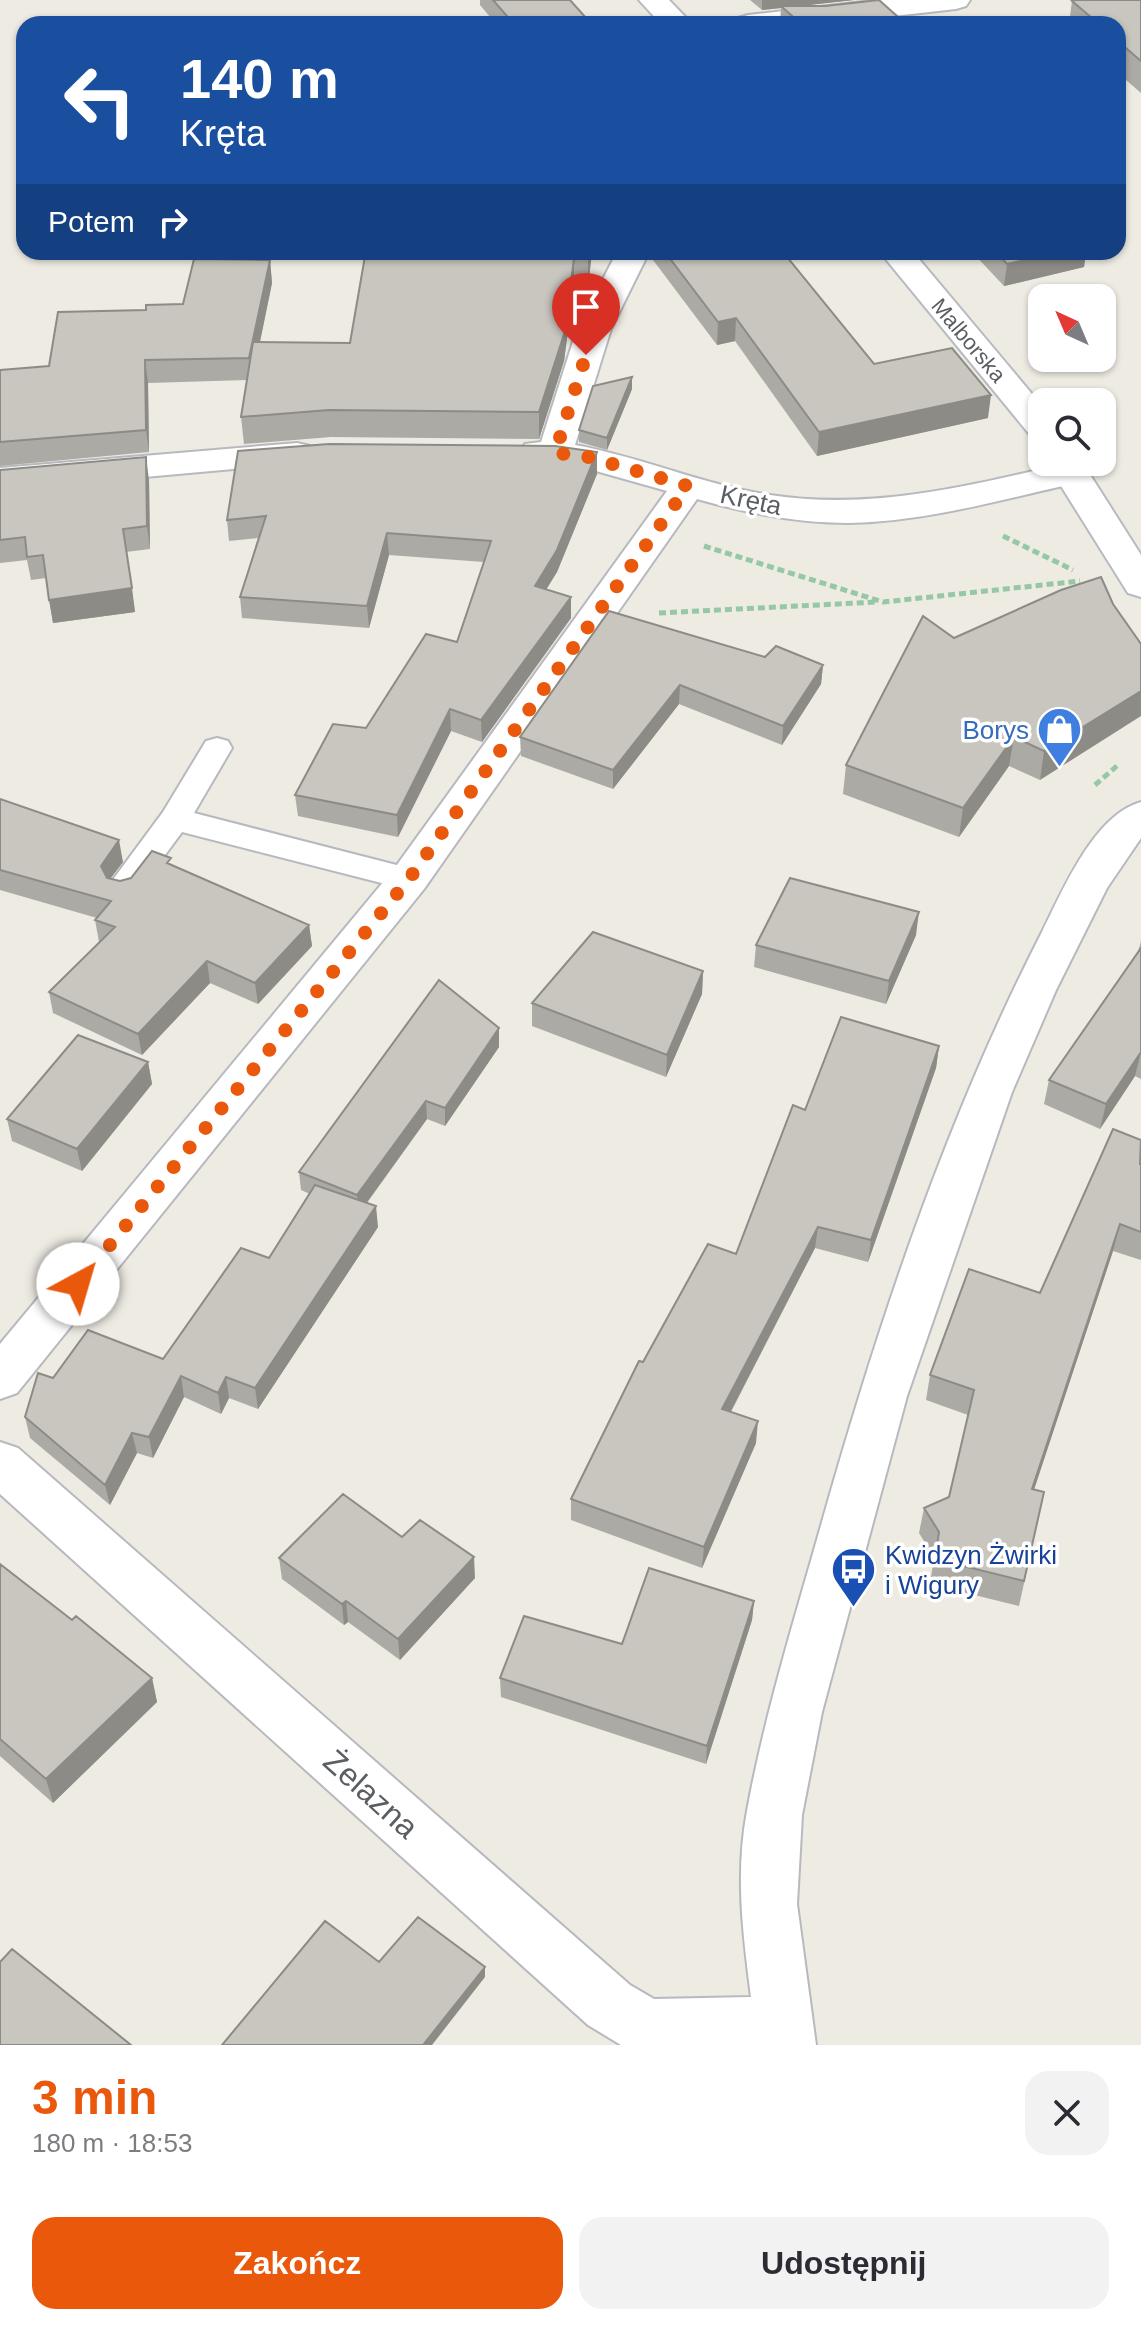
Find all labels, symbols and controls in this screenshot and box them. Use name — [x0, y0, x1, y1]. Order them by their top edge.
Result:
text: 140 m — [180, 47, 339, 110]
icon: left — [48, 48, 152, 152]
text: Kręta — [180, 113, 266, 154]
icon: right — [151, 200, 195, 244]
text: Potem — [48, 205, 135, 238]
pin — [552, 273, 620, 355]
north arrow — [1028, 284, 1116, 372]
map controls — [1028, 284, 1116, 476]
icon: arrive — [564, 285, 608, 329]
street label: Malborska — [926, 293, 1011, 388]
button: search — [1028, 388, 1116, 476]
street label: Kręta — [717, 479, 785, 521]
shop icon: Borys — [1036, 706, 1084, 769]
place label: Borys — [963, 715, 1029, 745]
position arrow — [36, 1242, 120, 1326]
place label: Kwidzyn Żwirki i Wigury — [885, 1540, 1057, 1600]
bus stop icon: Kwidzyn Żwirki i Wigury — [830, 1546, 878, 1609]
street label: Żelazna — [317, 1743, 425, 1846]
text: 3 min — [32, 2071, 157, 2124]
button: close — [1025, 2071, 1109, 2155]
text: 180 m · 18:53 — [32, 2128, 192, 2158]
button: Zakończ — [32, 2217, 563, 2309]
button: Udostępnij — [579, 2217, 1109, 2309]

